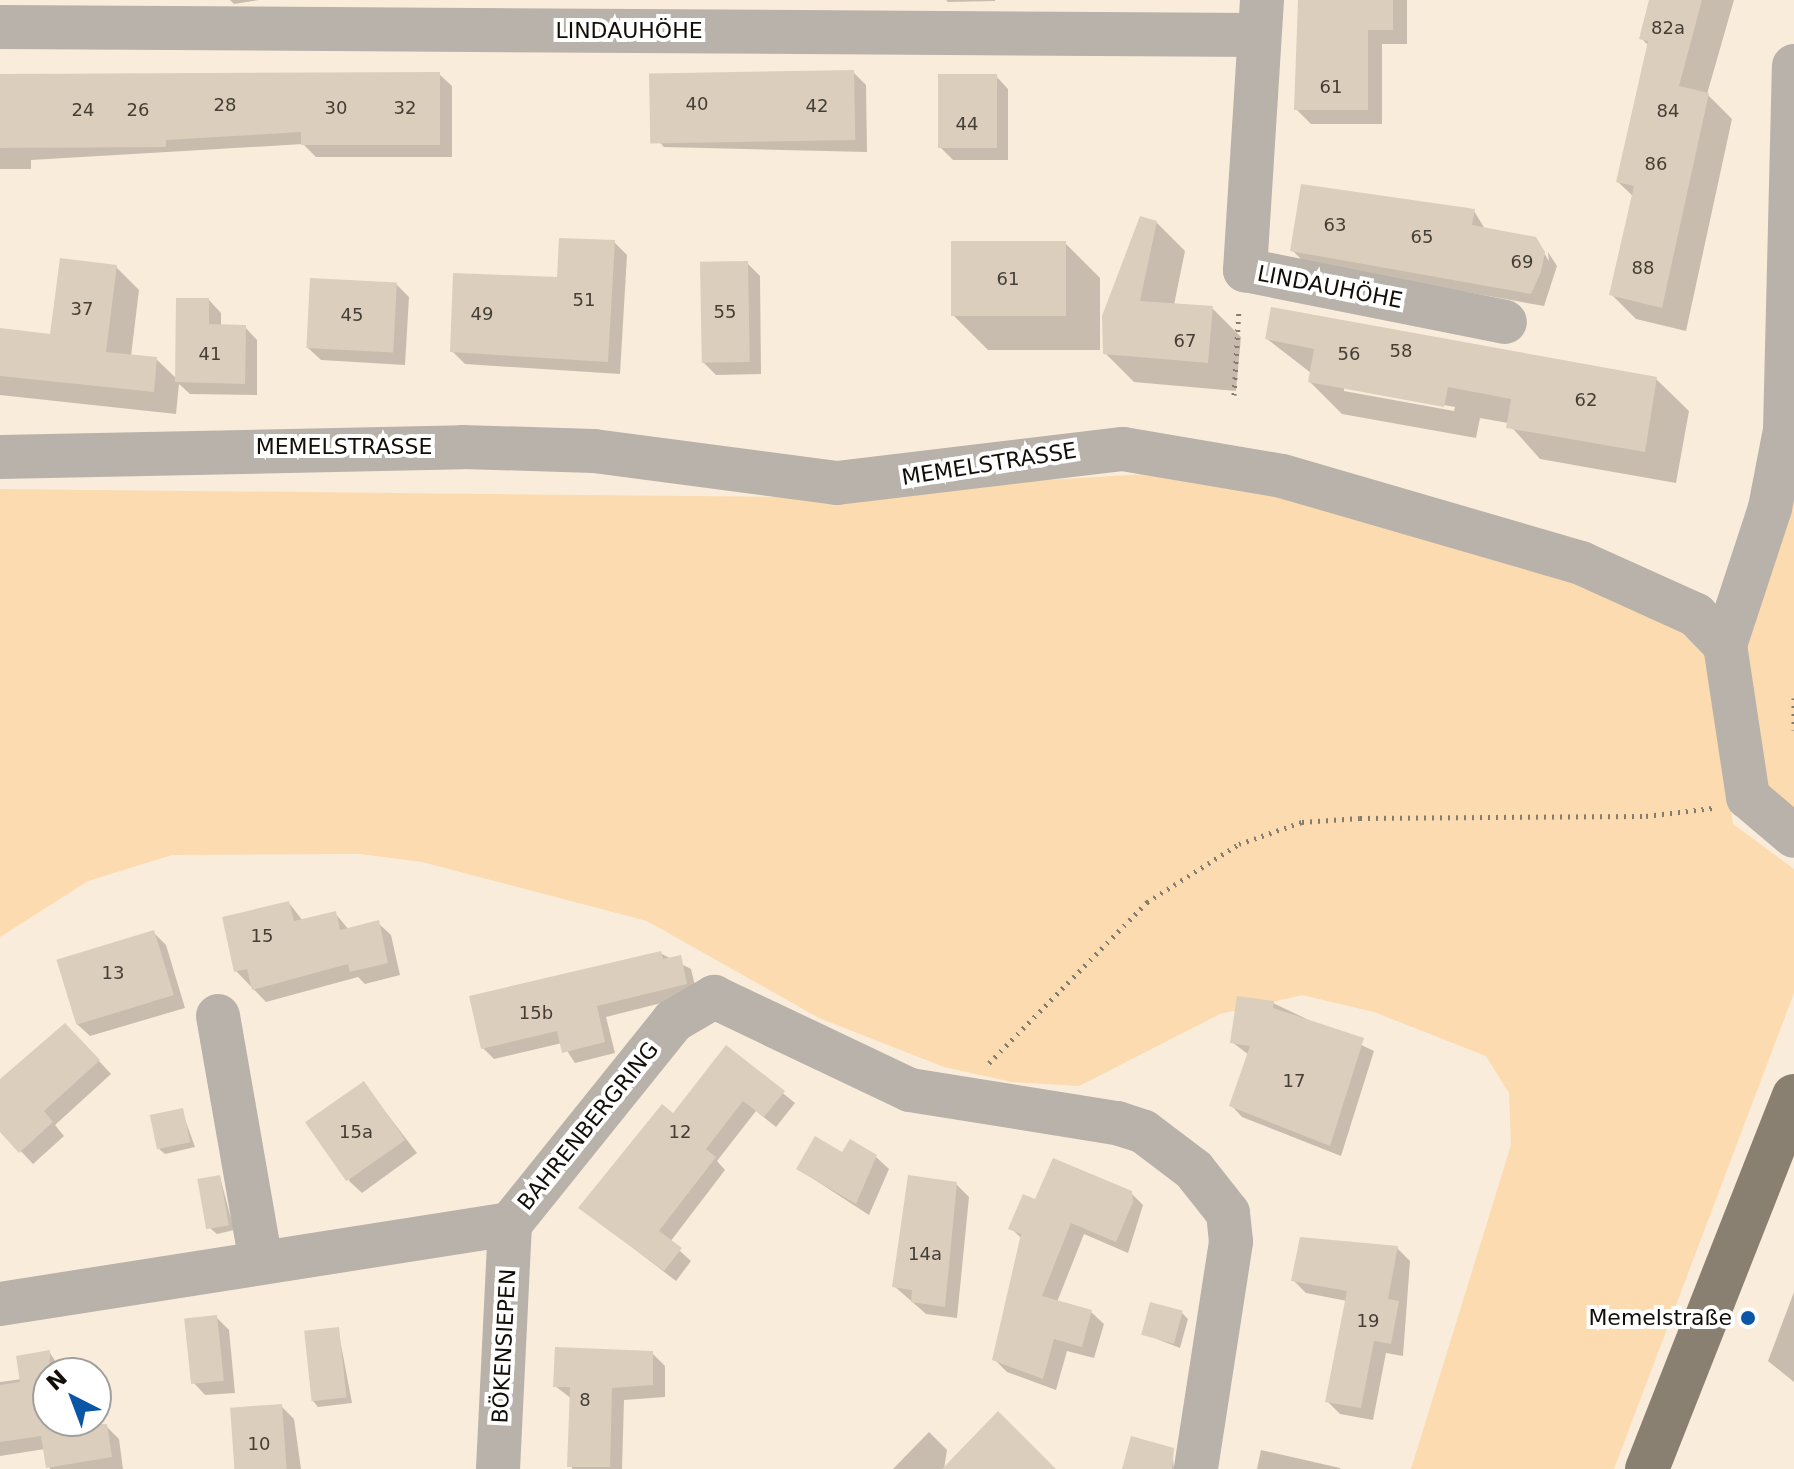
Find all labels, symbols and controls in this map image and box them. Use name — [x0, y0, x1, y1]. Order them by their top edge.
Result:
house number: 82a — [1651, 17, 1685, 39]
street label: LINDAUHÖHE — [555, 18, 703, 44]
house number: 61 — [1320, 76, 1342, 98]
house number: 40 — [686, 93, 708, 115]
house number: 28 — [214, 94, 236, 116]
house number: 42 — [806, 95, 828, 117]
house number: 30 — [325, 97, 347, 119]
house number: 32 — [394, 97, 416, 119]
house number: 24 — [72, 99, 94, 121]
house number: 26 — [127, 99, 149, 121]
house number: 84 — [1657, 100, 1679, 122]
house number: 44 — [956, 113, 978, 135]
house number: 86 — [1645, 153, 1667, 175]
house number: 63 — [1324, 214, 1346, 236]
house number: 65 — [1411, 226, 1433, 248]
house number: 69 — [1511, 251, 1533, 273]
house number: 88 — [1632, 257, 1654, 279]
street label: LINDAUHÖHE — [1255, 260, 1405, 314]
house number: 61 — [997, 268, 1019, 290]
house number: 51 — [573, 289, 595, 311]
house number: 37 — [71, 298, 93, 320]
house number: 55 — [714, 301, 736, 323]
house number: 49 — [471, 303, 493, 325]
house number: 45 — [341, 304, 363, 326]
house number: 67 — [1174, 330, 1196, 352]
house number: 58 — [1390, 340, 1412, 362]
house number: 41 — [199, 343, 221, 365]
house number: 56 — [1338, 343, 1360, 365]
house number: 62 — [1575, 389, 1597, 411]
street label: MEMELSTRASSE — [256, 434, 432, 460]
street label: MEMELSTRASSE — [900, 437, 1078, 491]
house number: 15 — [251, 925, 273, 947]
house number: 13 — [102, 962, 124, 984]
house number: 15b — [519, 1002, 553, 1024]
street label: BAHRENBERGRING — [512, 1037, 664, 1215]
house number: 17 — [1283, 1070, 1305, 1092]
house number: 15a — [339, 1121, 373, 1143]
house number: 12 — [669, 1121, 691, 1143]
house number: 14a — [908, 1243, 942, 1265]
street label: BÖKENSIEPEN — [487, 1268, 521, 1424]
place label: Memelstraße — [1588, 1305, 1732, 1331]
marker: Memelstraße — [1739, 1309, 1757, 1327]
house number: 19 — [1357, 1310, 1379, 1332]
north arrow — [32, 1357, 112, 1437]
text: N — [42, 1365, 72, 1396]
house number: 8 — [579, 1389, 591, 1411]
house number: 10 — [248, 1433, 270, 1455]

